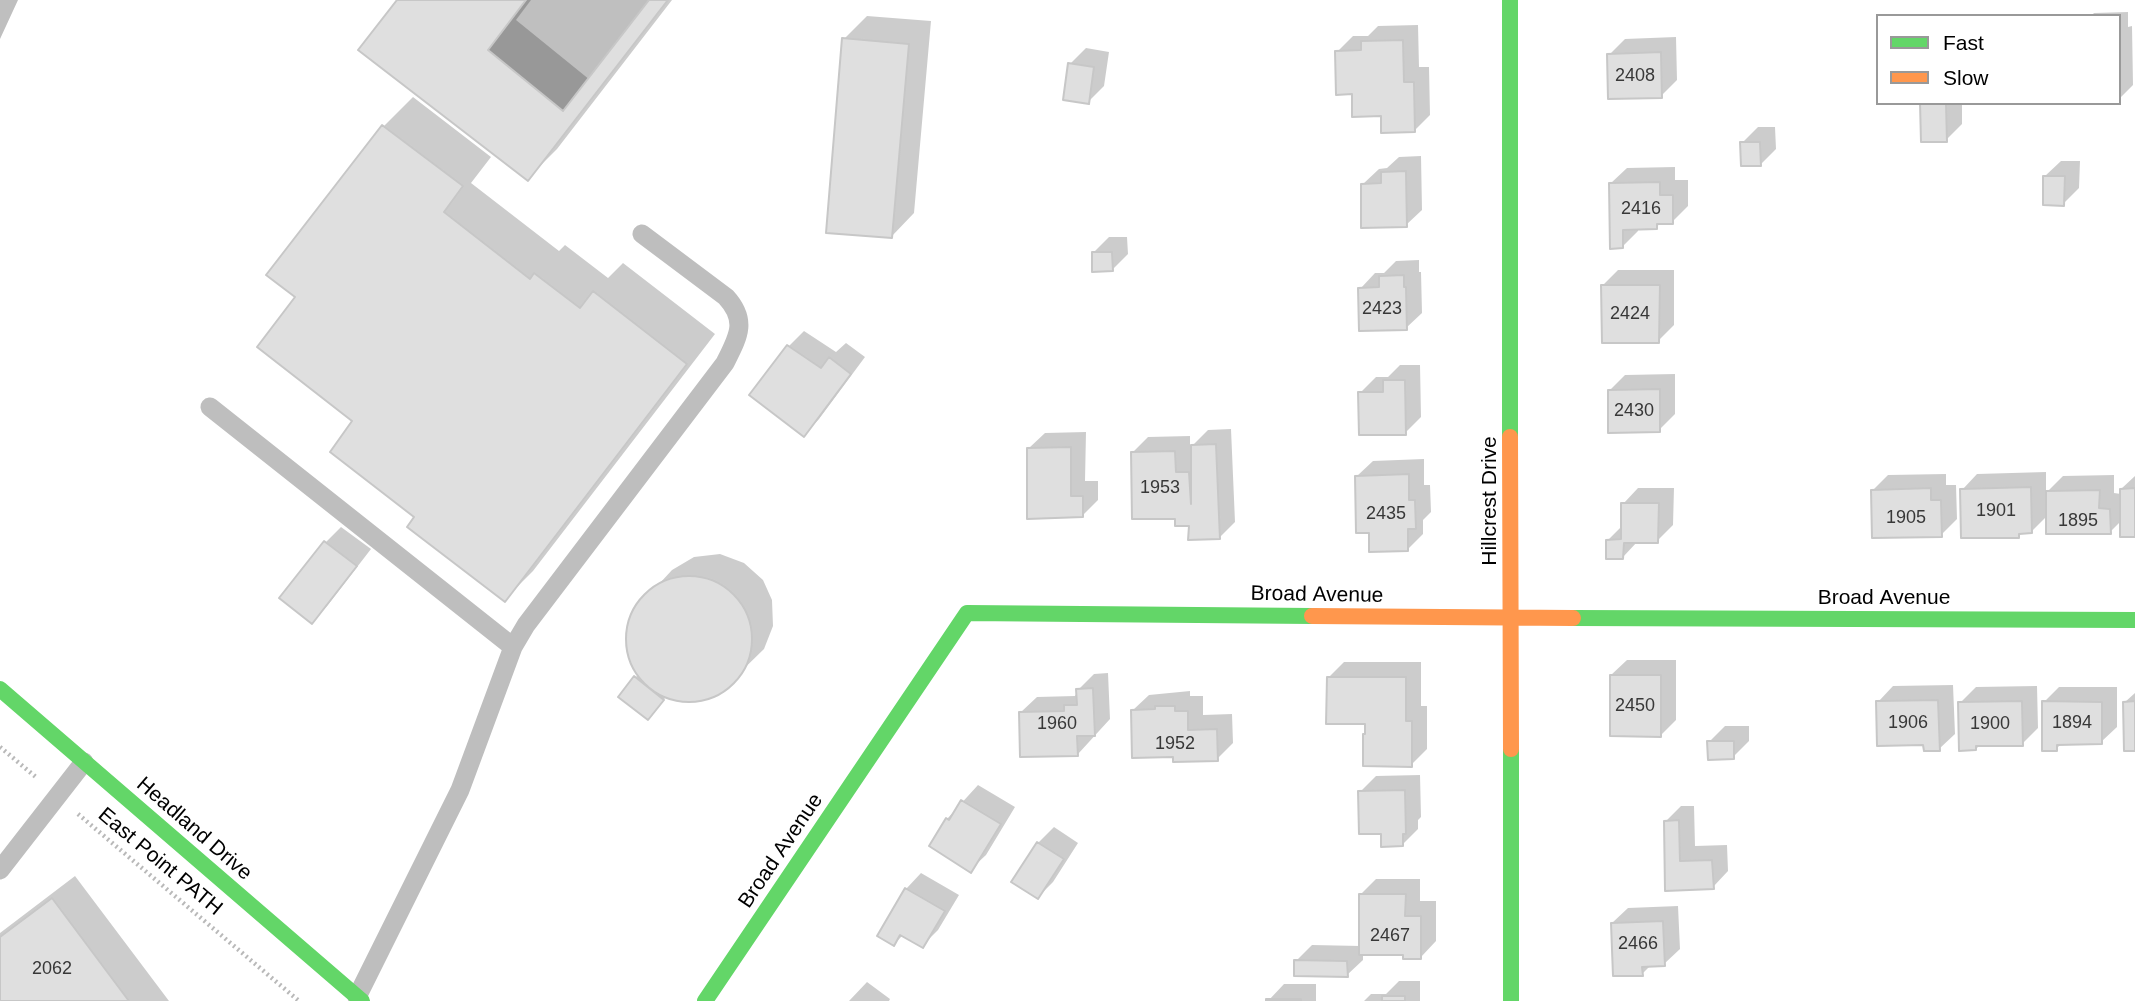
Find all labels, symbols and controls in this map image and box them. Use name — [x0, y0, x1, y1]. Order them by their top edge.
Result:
legend — [1876, 14, 2121, 105]
text: Fast — [1943, 31, 1984, 54]
house number: 2408 — [1615, 65, 1655, 87]
text: Slow — [1943, 66, 1989, 89]
house number: 2416 — [1621, 198, 1661, 220]
house number: 2423 — [1362, 298, 1402, 320]
house number: 2424 — [1610, 303, 1650, 325]
house number: 2430 — [1614, 400, 1654, 422]
street label: Hillcrest Drive — [1477, 436, 1503, 566]
house number: 1953 — [1140, 477, 1180, 499]
house number: 1901 — [1976, 500, 2016, 522]
house number: 2435 — [1366, 503, 1406, 525]
house number: 1905 — [1886, 507, 1926, 529]
house number: 1895 — [2058, 510, 2098, 532]
street label: Broad Avenue — [1250, 581, 1384, 609]
street label: Broad Avenue — [1818, 585, 1950, 611]
house number: 2450 — [1615, 695, 1655, 717]
house number: 1906 — [1888, 712, 1928, 734]
house number: 1894 — [2052, 712, 2092, 734]
house number: 1960 — [1037, 713, 1077, 735]
house number: 1900 — [1970, 713, 2010, 735]
house number: 1952 — [1155, 733, 1195, 755]
street label: Headland Drive — [131, 772, 257, 886]
street label: Broad Avenue — [733, 789, 829, 913]
street label: East Point PATH — [93, 803, 227, 921]
house number: 2467 — [1370, 925, 1410, 947]
house number: 2466 — [1618, 933, 1658, 955]
house number: 2062 — [32, 958, 72, 980]

